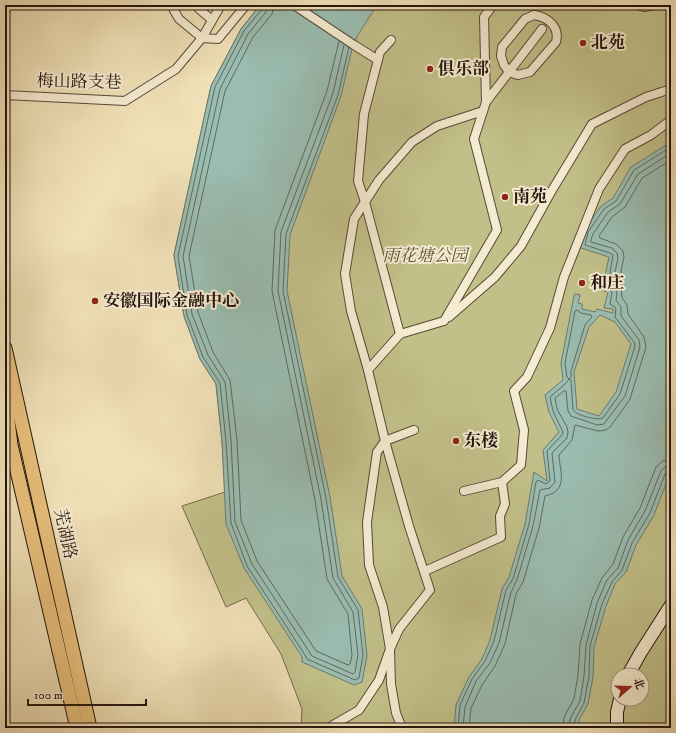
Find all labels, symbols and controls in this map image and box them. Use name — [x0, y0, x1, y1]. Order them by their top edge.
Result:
place label: 北苑 — [591, 32, 625, 54]
marker: 北苑 — [578, 38, 588, 48]
place label: 俱乐部 — [438, 58, 489, 80]
marker: 俱乐部 — [425, 64, 435, 74]
street label: 梅山路支巷 — [36, 70, 122, 94]
place label: 南苑 — [513, 186, 547, 208]
marker: 南苑 — [500, 192, 510, 202]
park label: 雨花塘公园 — [383, 245, 470, 267]
place label: 和庄 — [590, 272, 624, 294]
marker: 和庄 — [577, 278, 587, 288]
place label: 安徽国际金融中心 — [103, 290, 239, 312]
marker: 安徽国际金融中心 — [90, 296, 100, 306]
place label: 东楼 — [464, 430, 498, 452]
marker: 东楼 — [451, 436, 461, 446]
street label: 芜湖路 — [49, 507, 81, 561]
north arrow — [610, 667, 650, 707]
text: 北 — [630, 676, 647, 691]
scale bar — [28, 681, 146, 707]
text: 100 m — [34, 688, 63, 703]

